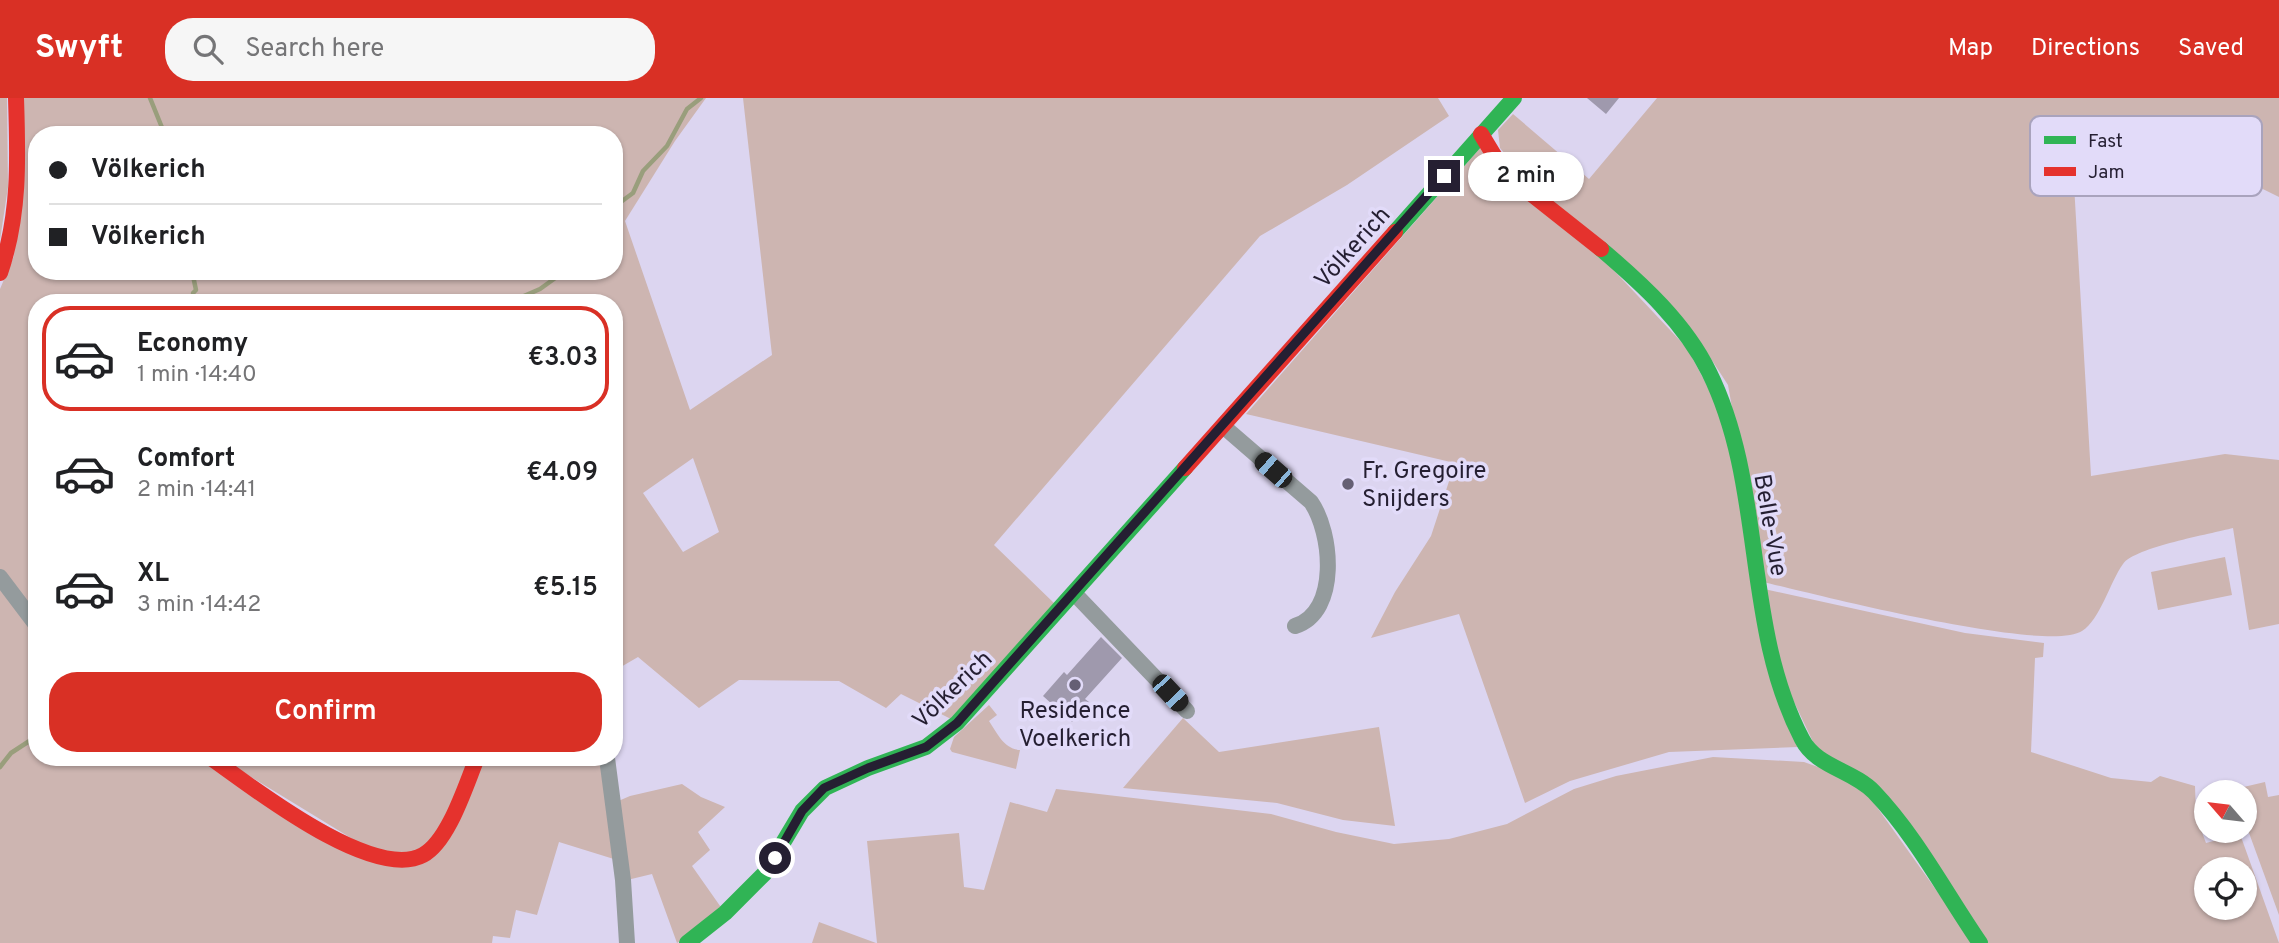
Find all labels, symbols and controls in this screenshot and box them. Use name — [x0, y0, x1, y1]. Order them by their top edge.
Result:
search box — [165, 18, 655, 81]
text: Swyft — [35, 28, 123, 70]
icon: search — [189, 30, 227, 68]
text: Search here — [245, 33, 384, 66]
text: Map — [1948, 34, 1993, 64]
text: Directions — [2031, 34, 2140, 64]
text: Saved — [2178, 34, 2244, 64]
legend — [2030, 116, 2262, 196]
text: Fast — [2088, 130, 2123, 154]
callout: 2 min — [1468, 152, 1584, 200]
text: Völkerich — [91, 154, 206, 187]
route end — [1428, 160, 1460, 192]
text: Jam — [2088, 161, 2125, 185]
text: 2 min — [1496, 162, 1556, 191]
street label: Völkerich — [1309, 201, 1398, 296]
text: Völkerich — [91, 221, 206, 254]
icon: car — [53, 327, 116, 390]
text: Economy — [137, 328, 248, 361]
text: €3.03 — [528, 342, 598, 375]
text: 1 min · 14:40 — [137, 361, 257, 390]
icon: car — [53, 442, 116, 505]
text: Comfort — [137, 443, 235, 476]
car — [1251, 448, 1296, 492]
text: €4.09 — [526, 457, 598, 490]
place label: Fr. Gregoire Snijders — [1362, 457, 1486, 515]
street label: Belle-Vue — [1745, 472, 1793, 579]
text: 2 min · 14:41 — [137, 476, 256, 505]
marker: Fr. Gregoire Snijders — [1340, 476, 1356, 492]
icon: car — [53, 557, 116, 620]
text: XL — [137, 558, 169, 591]
text: €5.15 — [533, 572, 598, 605]
text: 3 min · 14:42 — [137, 591, 261, 620]
street label: Völkerich — [907, 645, 1000, 736]
car — [1148, 670, 1193, 716]
button: Confirm — [49, 672, 602, 752]
marker: Residence Voelkerich — [1067, 677, 1083, 693]
place label: Residence Voelkerich — [1019, 697, 1131, 755]
north arrow — [2194, 780, 2258, 844]
map controls — [2194, 780, 2257, 920]
route start — [759, 842, 791, 874]
button: locate — [2194, 857, 2257, 920]

